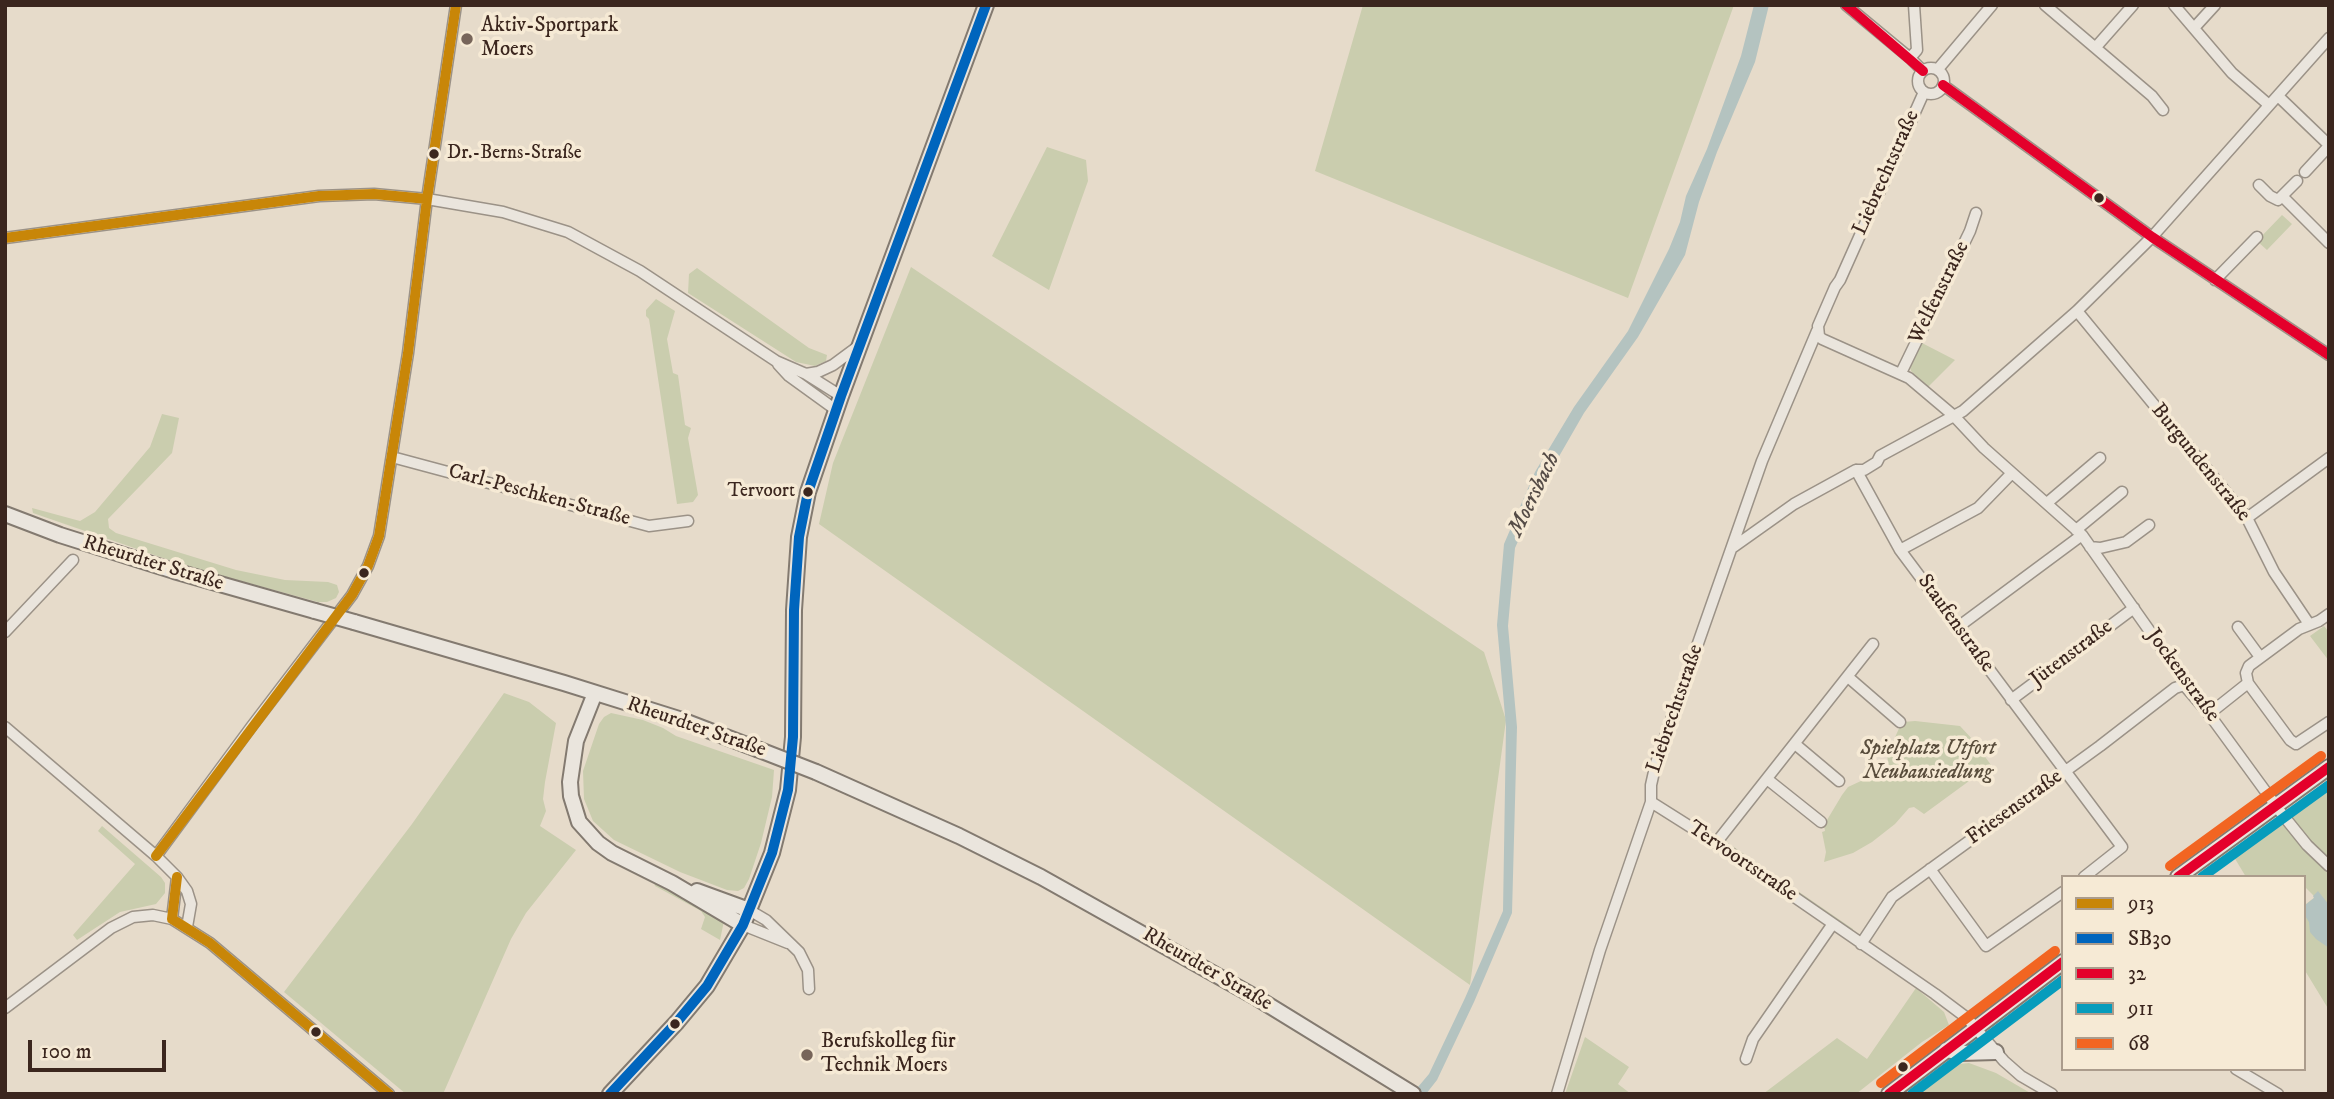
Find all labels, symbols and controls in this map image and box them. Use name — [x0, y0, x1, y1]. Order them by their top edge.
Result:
place label: Aktiv-Sportpark Moers — [481, 14, 618, 64]
marker: Aktiv-Sportpark Moers — [459, 31, 475, 47]
street label: Liebrechtstraße — [1848, 107, 1926, 239]
place label: Dr.-Berns-Straße — [447, 143, 582, 165]
marker: Dr.-Berns-Straße — [427, 147, 441, 161]
unlabelled marker — [2092, 191, 2106, 205]
street label: Welfenstraße — [1904, 237, 1976, 349]
street label: Burgundenstraße — [2145, 399, 2255, 527]
water label: Moersbach — [1503, 449, 1567, 541]
street label: Carl-Peschken-Straße — [445, 460, 633, 532]
place label: Tervoort — [727, 481, 795, 503]
marker: Tervoort — [801, 485, 815, 499]
street label: Rheurdter Straße — [80, 531, 226, 597]
unlabelled marker — [357, 566, 371, 580]
street label: Staufenstraße — [1911, 570, 1999, 678]
street label: Jütenstraße — [2026, 615, 2118, 693]
street label: Jockenstraße — [2140, 625, 2224, 727]
street label: Liebrechtstraße — [1642, 642, 1710, 776]
street label: Rheurdter Straße — [623, 692, 769, 764]
park label: Spielplatz Utfort Neubausiedlung — [1860, 737, 1996, 787]
street label: Friesenstraße — [1962, 765, 2068, 851]
street label: Tervoortstraße — [1683, 816, 1801, 908]
legend — [2061, 875, 2306, 1071]
text: 913 — [2128, 891, 2154, 917]
street label: Rheurdter Straße — [1138, 923, 1276, 1017]
text: SB30 — [2128, 926, 2171, 952]
text: 32 — [2128, 961, 2146, 987]
text: 911 — [2128, 996, 2154, 1022]
unlabelled marker — [668, 1017, 682, 1031]
unlabelled marker — [309, 1025, 323, 1039]
scale bar — [32, 1026, 170, 1070]
place label: Berufskolleg für Technik Moers — [821, 1030, 956, 1080]
text: 68 — [2128, 1031, 2149, 1057]
text: 100 m — [41, 1039, 92, 1065]
marker: Berufskolleg für Technik Moers — [799, 1047, 815, 1063]
unlabelled marker — [1896, 1060, 1910, 1074]

